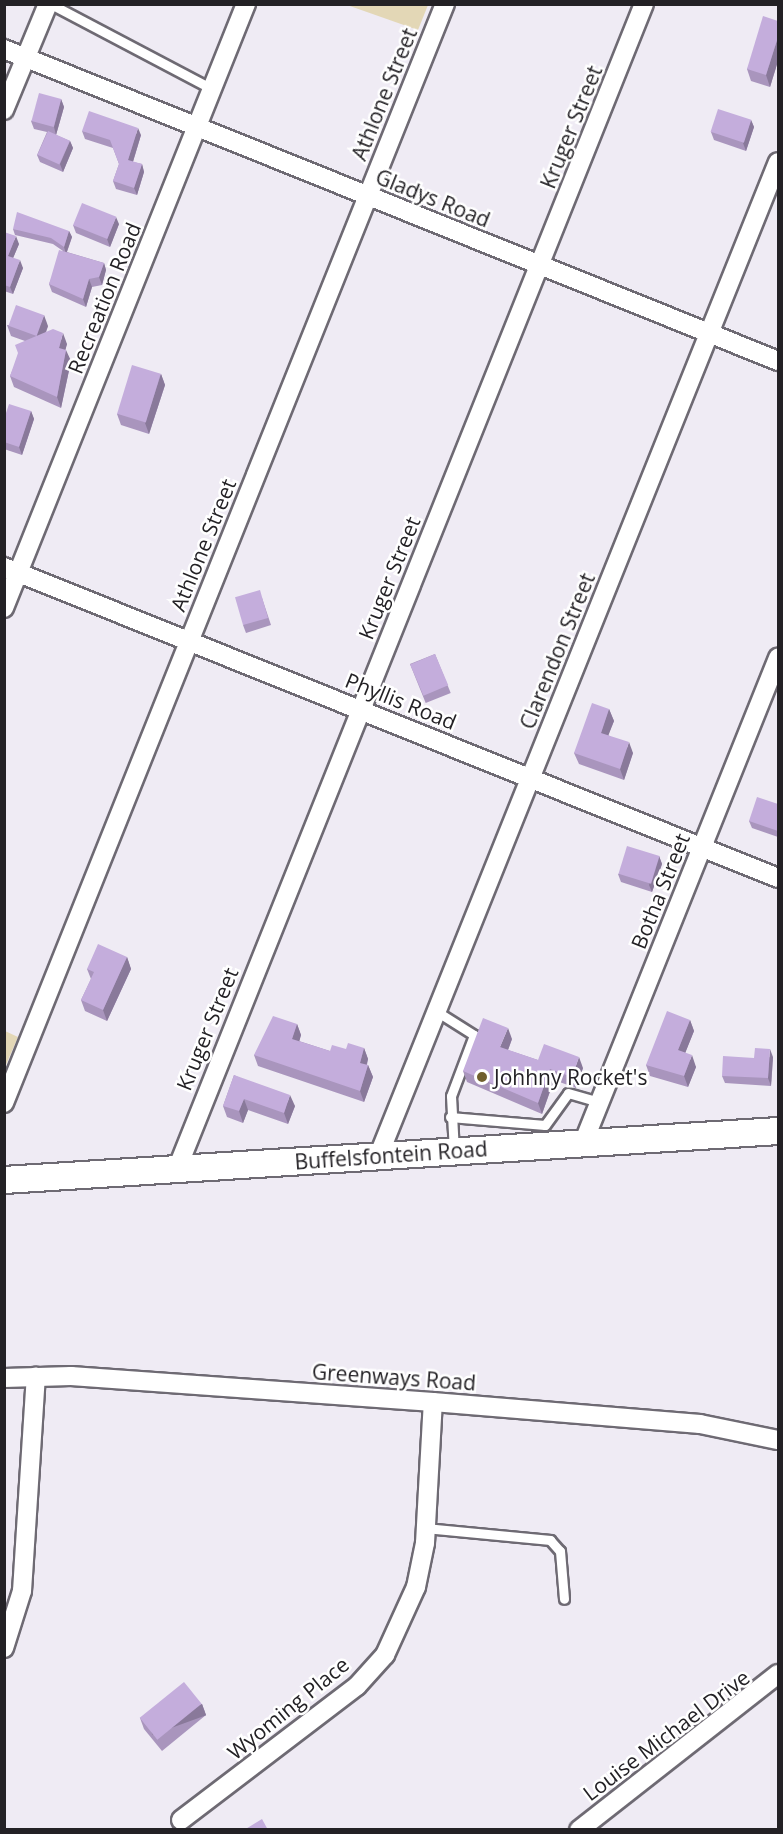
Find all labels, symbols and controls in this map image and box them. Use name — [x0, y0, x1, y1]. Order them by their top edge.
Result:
street label: Athlone Street — [346, 24, 422, 164]
street label: Kruger Street — [535, 62, 607, 192]
street label: Gladys Road — [372, 164, 494, 232]
street label: Recreation Road — [62, 219, 146, 377]
street label: Athlone Street — [165, 475, 241, 615]
street label: Kruger Street — [353, 513, 425, 643]
street label: Clarendon Street — [514, 569, 600, 733]
street label: Phyllis Road — [342, 667, 460, 735]
street label: Botha Street — [625, 830, 695, 952]
street label: Kruger Street — [171, 964, 243, 1094]
place label: Johhny Rocket's — [494, 1064, 647, 1090]
marker: Johhny Rocket's — [475, 1070, 489, 1084]
street label: Buffelsfontein Road — [294, 1136, 488, 1174]
street label: Greenways Road — [311, 1359, 477, 1395]
street label: Wyoming Place — [222, 1651, 354, 1765]
street label: Louise Michael Drive — [578, 1664, 754, 1806]

